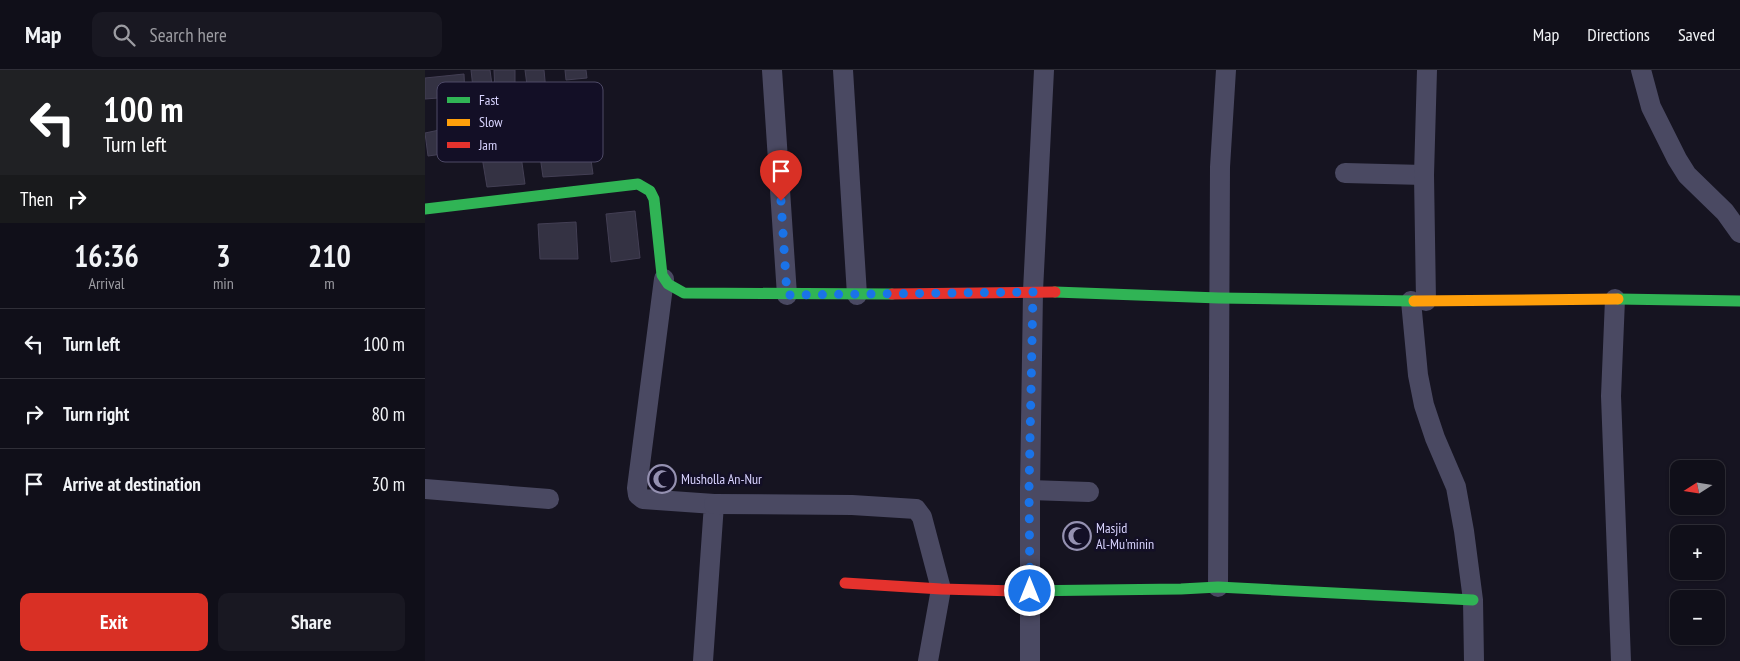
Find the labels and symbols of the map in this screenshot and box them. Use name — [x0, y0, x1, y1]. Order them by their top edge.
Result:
legend — [437, 82, 603, 162]
text: Fast — [479, 91, 499, 109]
text: Slow — [479, 113, 503, 131]
text: Jam — [478, 136, 497, 154]
pin — [760, 150, 802, 201]
north arrow — [1670, 460, 1725, 515]
mosque icon: Musholla An-Nur — [647, 464, 677, 494]
place label: Musholla An-Nur — [681, 470, 762, 488]
place label: Masjid Al-Mu'minin — [1096, 519, 1154, 553]
mosque icon: Masjid Al-Mu'minin — [1062, 521, 1092, 551]
position arrow — [1003, 564, 1055, 616]

